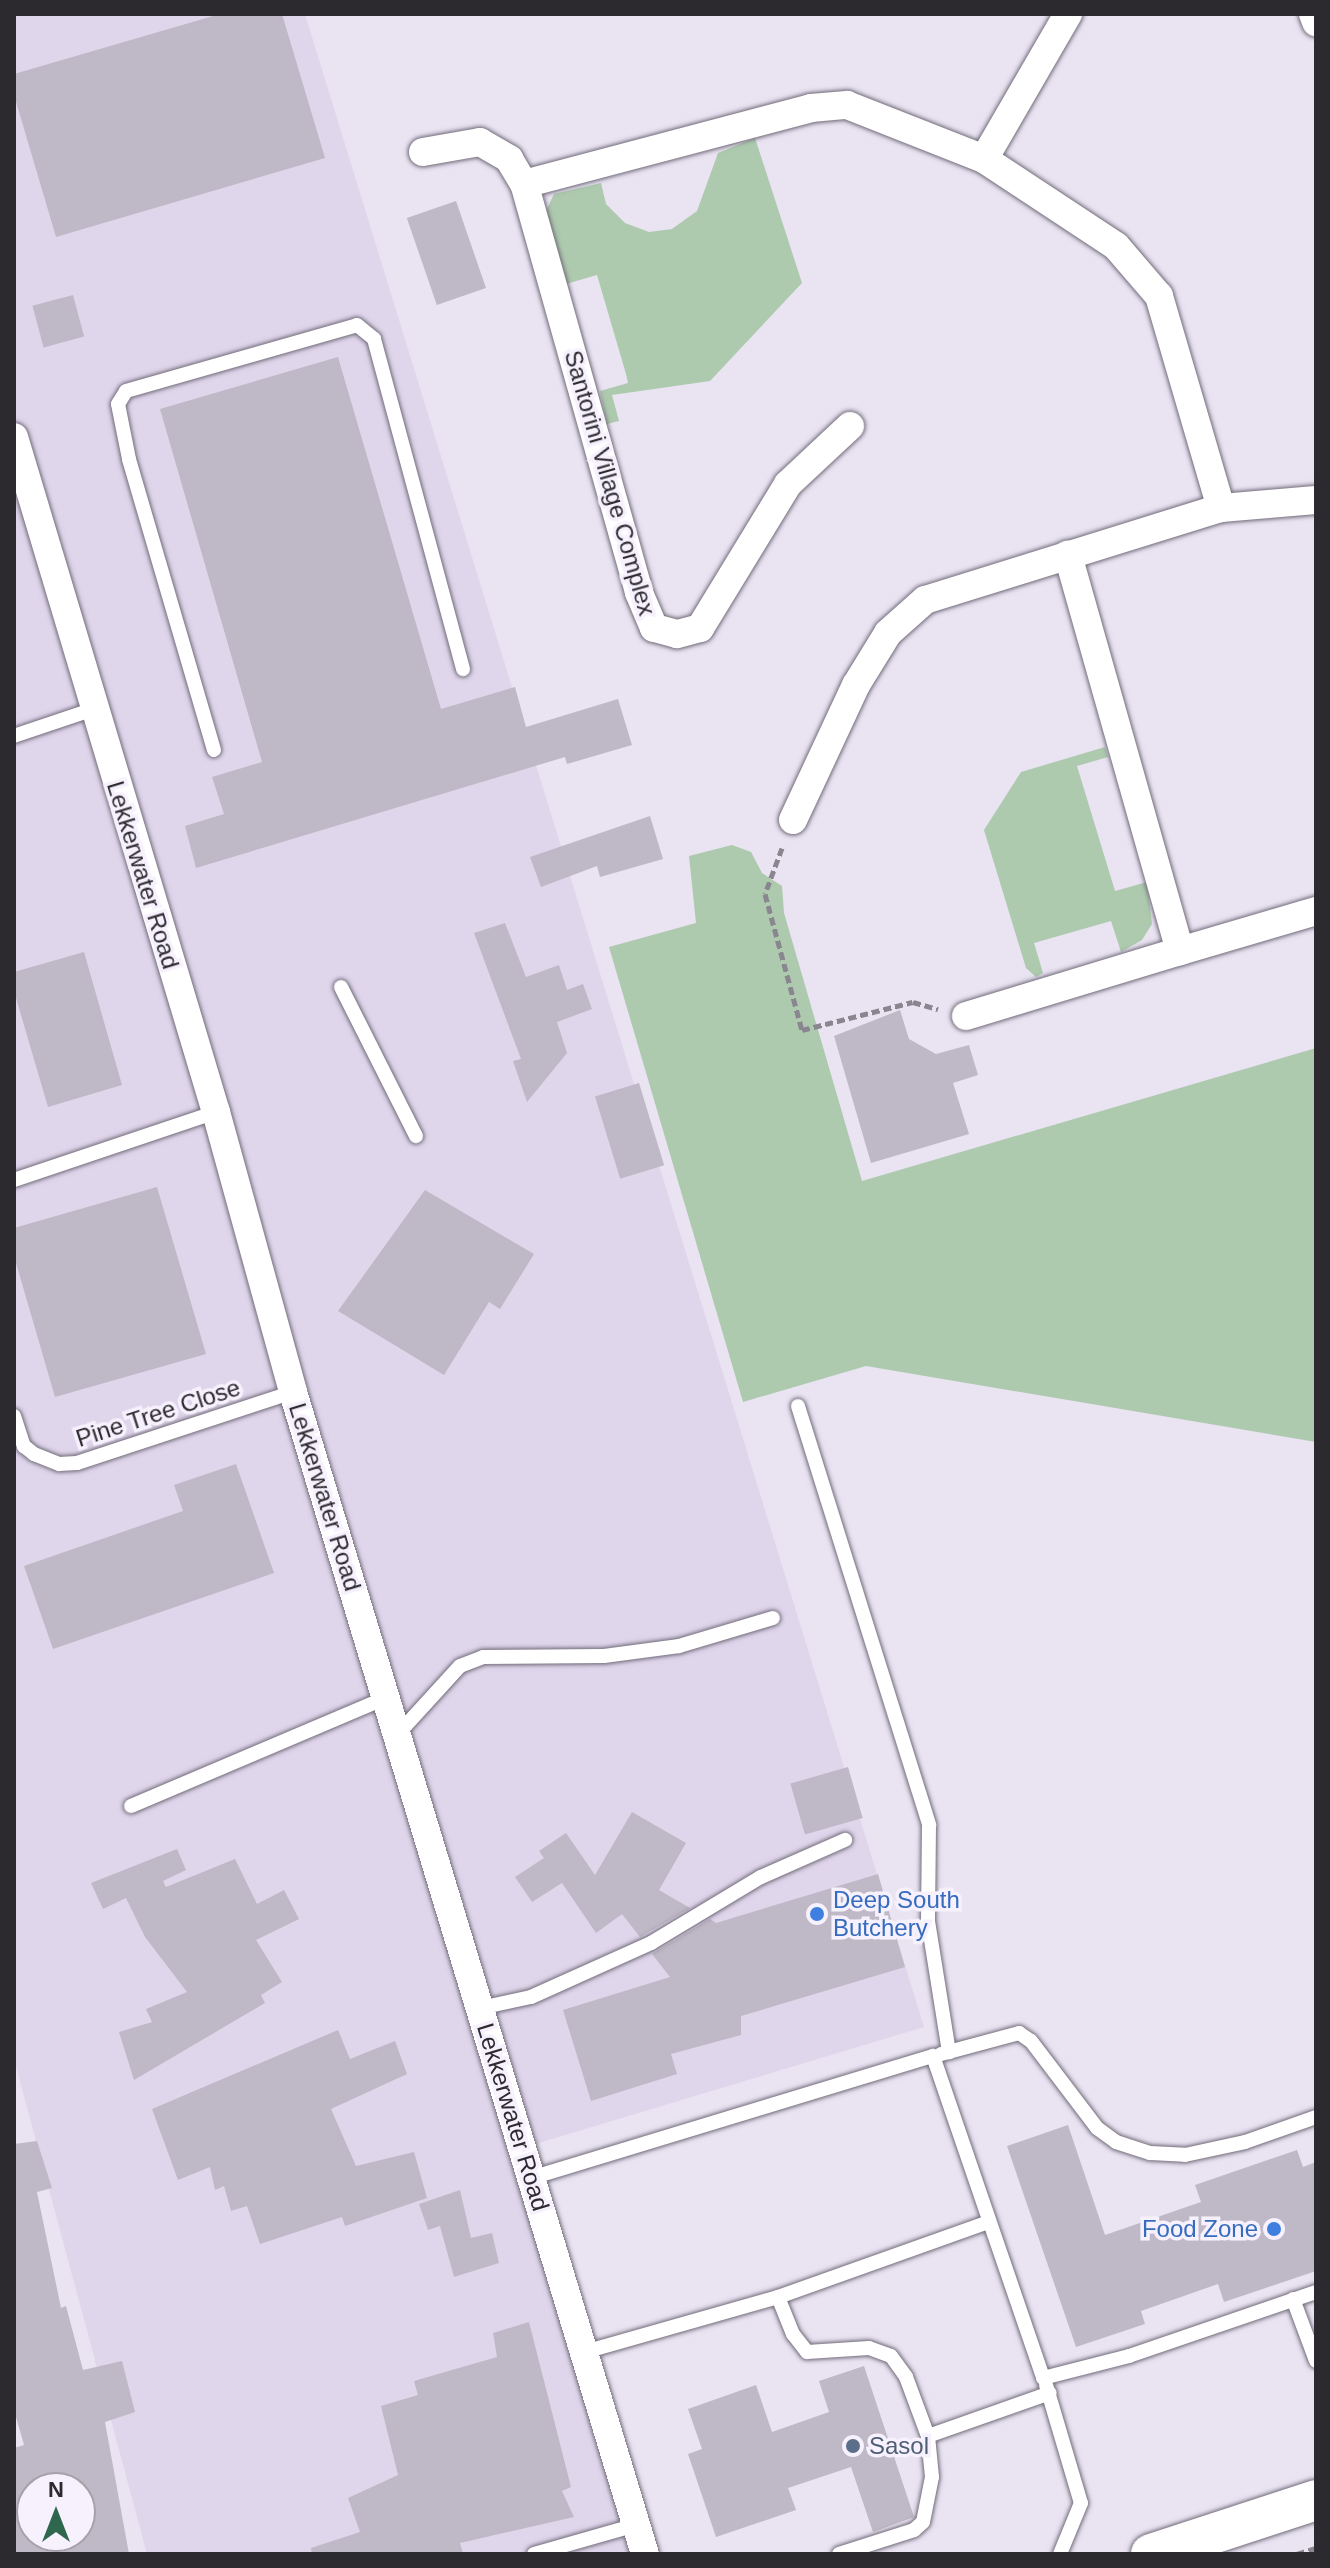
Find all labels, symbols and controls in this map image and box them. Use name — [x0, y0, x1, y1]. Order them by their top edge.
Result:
street label: Santorini Village Complex — [558, 347, 662, 619]
street label: Lekkerwater Road — [101, 778, 185, 972]
street label: Pine Tree Close — [72, 1373, 244, 1453]
street label: Lekkerwater Road — [283, 1400, 367, 1594]
place label: Deep South Butchery — [833, 1886, 960, 1942]
marker: Deep South Butchery — [808, 1905, 826, 1923]
street label: Lekkerwater Road — [471, 2020, 555, 2214]
place label: Food Zone — [1142, 2215, 1258, 2243]
marker: Food Zone — [1265, 2220, 1283, 2238]
place label: Sasol — [869, 2432, 929, 2460]
marker: Sasol — [844, 2437, 862, 2455]
north arrow — [16, 2472, 96, 2552]
text: N — [48, 2477, 64, 2502]

